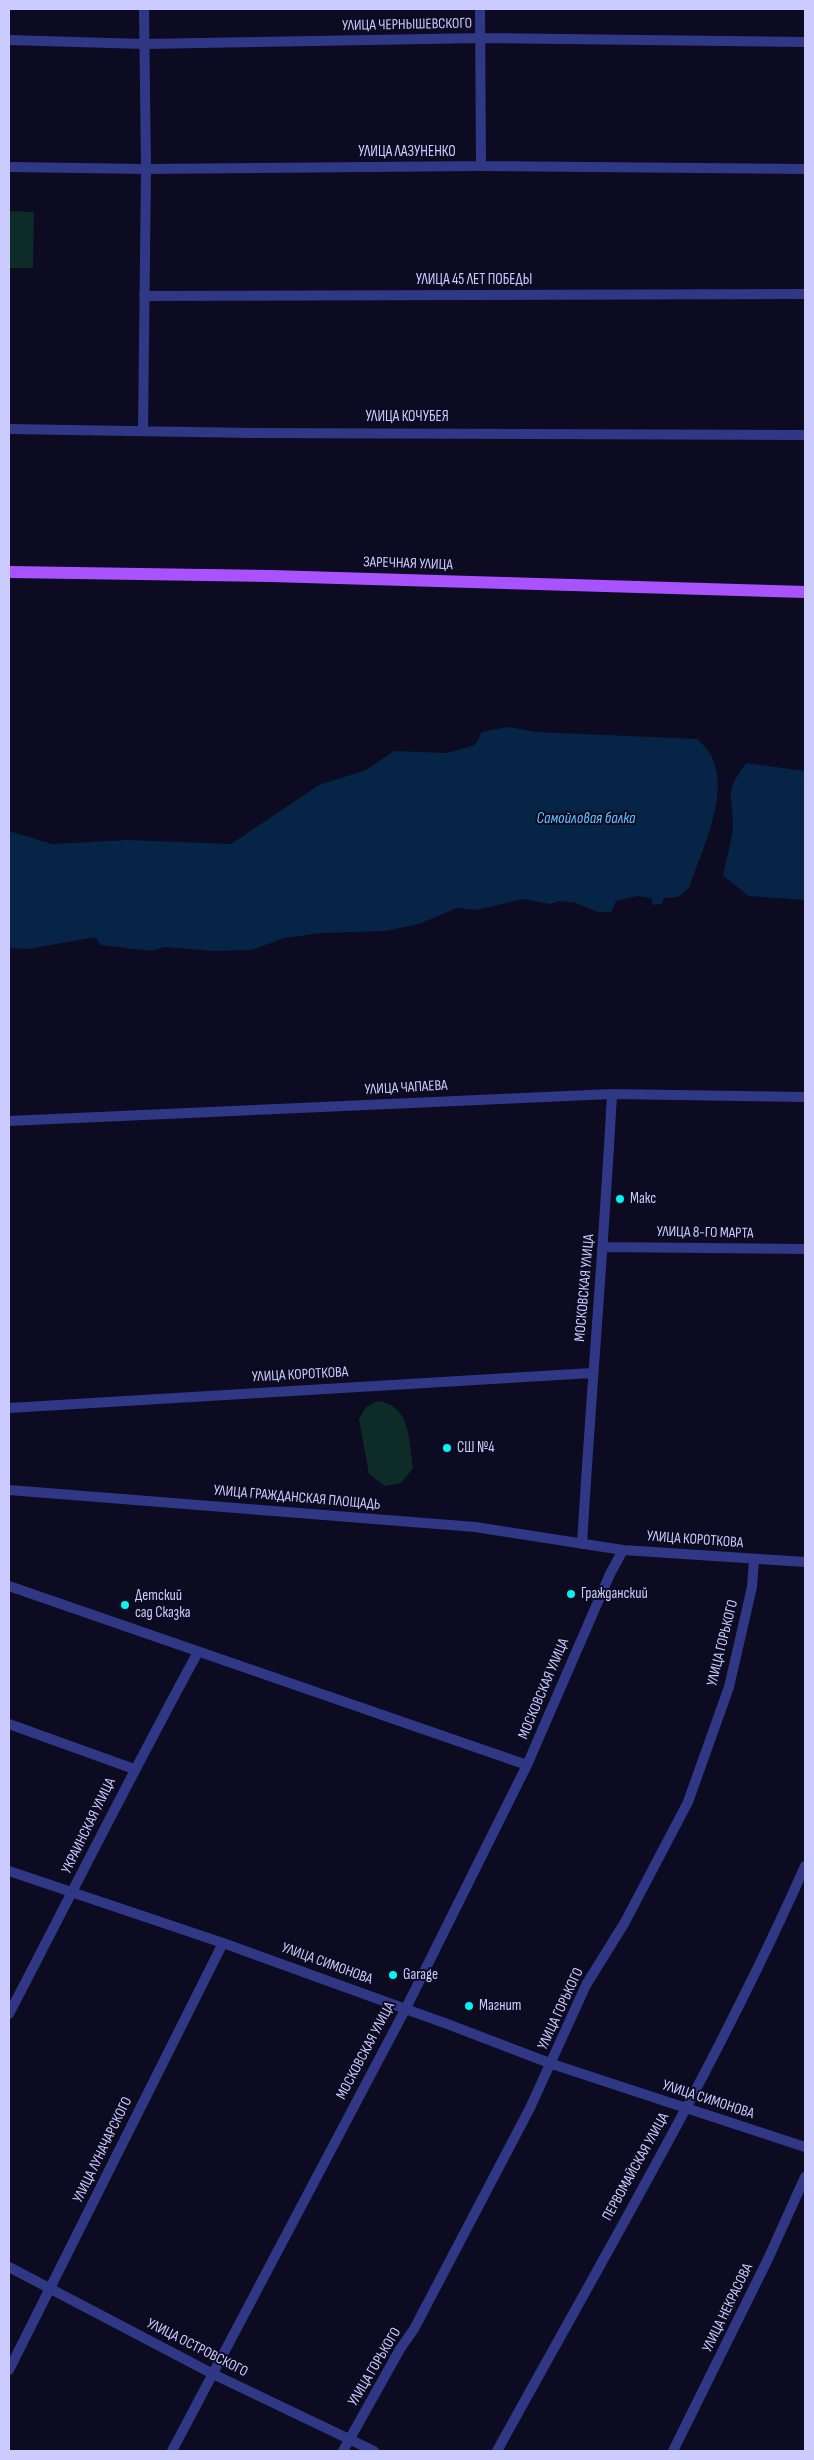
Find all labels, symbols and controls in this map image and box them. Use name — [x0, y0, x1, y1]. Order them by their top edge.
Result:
street label: УЛИЦА ЧЕРНЫШЕВСКОГО — [342, 15, 472, 35]
street label: УЛИЦА ЛАЗУНЕНКО — [358, 143, 456, 161]
street label: УЛИЦА 45 ЛЕТ ПОБЕДЫ — [416, 271, 532, 289]
street label: УЛИЦА КОЧУБЕЯ — [365, 408, 449, 426]
street label: ЗАРЕЧНАЯ УЛИЦА — [363, 553, 453, 575]
water label: Самойловая балка — [536, 809, 636, 829]
street label: УЛИЦА ЧАПАЕВА — [364, 1077, 448, 1099]
place label: Макс — [630, 1190, 656, 1208]
marker: Макс — [614, 1193, 626, 1205]
street label: УЛИЦА 8-ГО МАРТА — [656, 1223, 754, 1243]
street label: МОСКОВСКАЯ УЛИЦА — [571, 1234, 599, 1342]
street label: УЛИЦА КОРОТКОВА — [251, 1363, 349, 1387]
place label: СШ №4 — [457, 1439, 494, 1457]
marker: СШ №4 — [441, 1442, 453, 1454]
street label: УЛИЦА ГРАЖДАНСКАЯ ПЛОЩАДЬ — [213, 1482, 381, 1514]
street label: УЛИЦА КОРОТКОВА — [646, 1528, 744, 1552]
place label: Гражданский — [581, 1585, 648, 1603]
place label: Детский сад Сказка — [135, 1587, 191, 1622]
marker: Гражданский — [565, 1588, 577, 1600]
street label: УЛИЦА ГОРЬКОГО — [704, 1598, 742, 1688]
marker: Детский сад Сказка — [119, 1599, 131, 1611]
street label: МОСКОВСКАЯ УЛИЦА — [515, 1636, 573, 1742]
street label: УКРАИНСКАЯ УЛИЦА — [58, 1775, 120, 1877]
street label: УЛИЦА СИМОНОВА — [279, 1939, 375, 1989]
street label: УЛИЦА ГОРЬКОГО — [534, 1965, 588, 2053]
place label: Garage — [403, 1966, 438, 1984]
marker: Garage — [387, 1969, 399, 1981]
place label: Магнит — [479, 1997, 521, 2015]
street label: МОСКОВСКАЯ УЛИЦА — [333, 1999, 399, 2103]
marker: Магнит — [463, 2000, 475, 2012]
street label: УЛИЦА СИМОНОВА — [660, 2077, 756, 2123]
street label: УЛИЦА ЛУНАЧАРСКОГО — [70, 2094, 136, 2206]
street label: ПЕРВОМАЙСКАЯ УЛИЦА — [599, 2110, 673, 2224]
street label: УЛИЦА НЕКРАСОВА — [699, 2261, 757, 2355]
street label: УЛИЦА ОСТРОВСКОГО — [143, 2315, 251, 2381]
street label: УЛИЦА ГОРЬКОГО — [345, 2325, 405, 2409]

